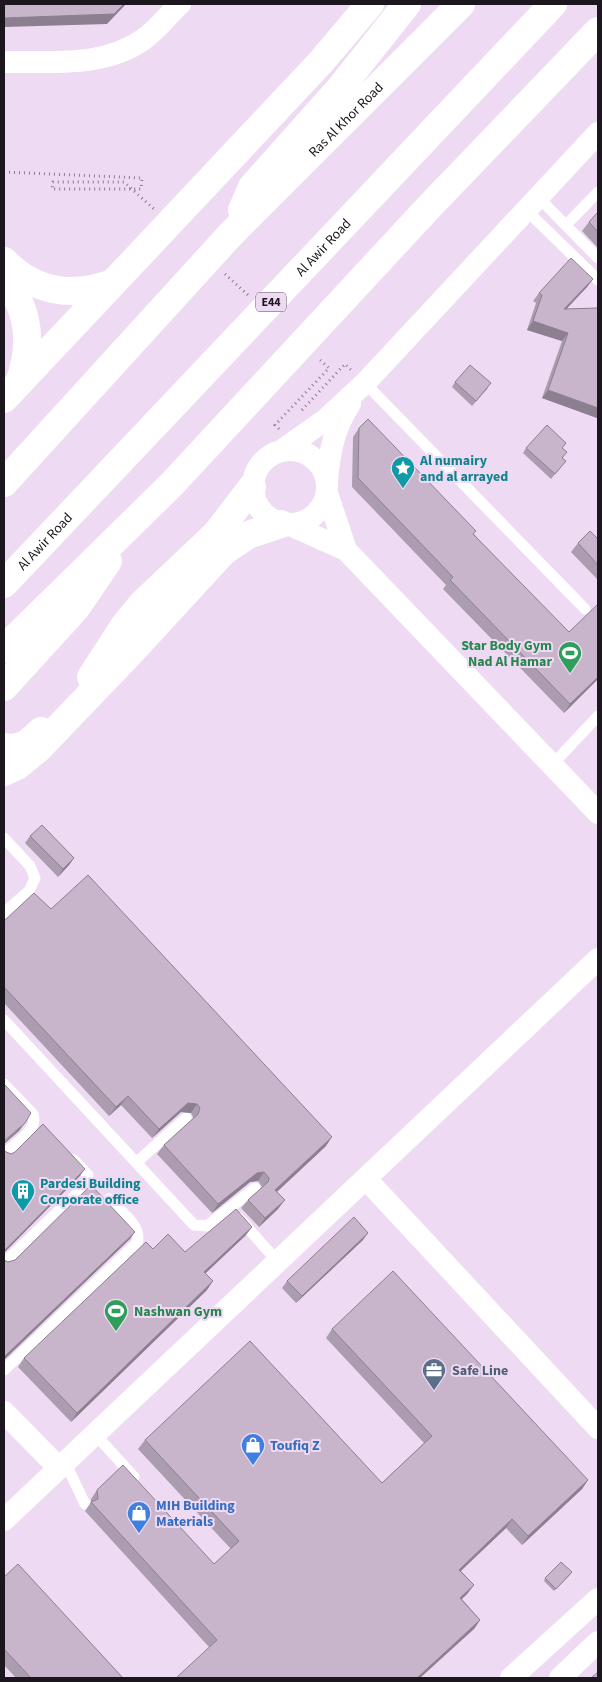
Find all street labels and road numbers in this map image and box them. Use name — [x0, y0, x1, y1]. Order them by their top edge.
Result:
street label: Ras Al Khor Road — [304, 78, 388, 162]
street label: Al Awir Road — [291, 214, 356, 281]
road number: E44 — [256, 292, 286, 312]
street label: Al Awir Road — [13, 509, 78, 575]

